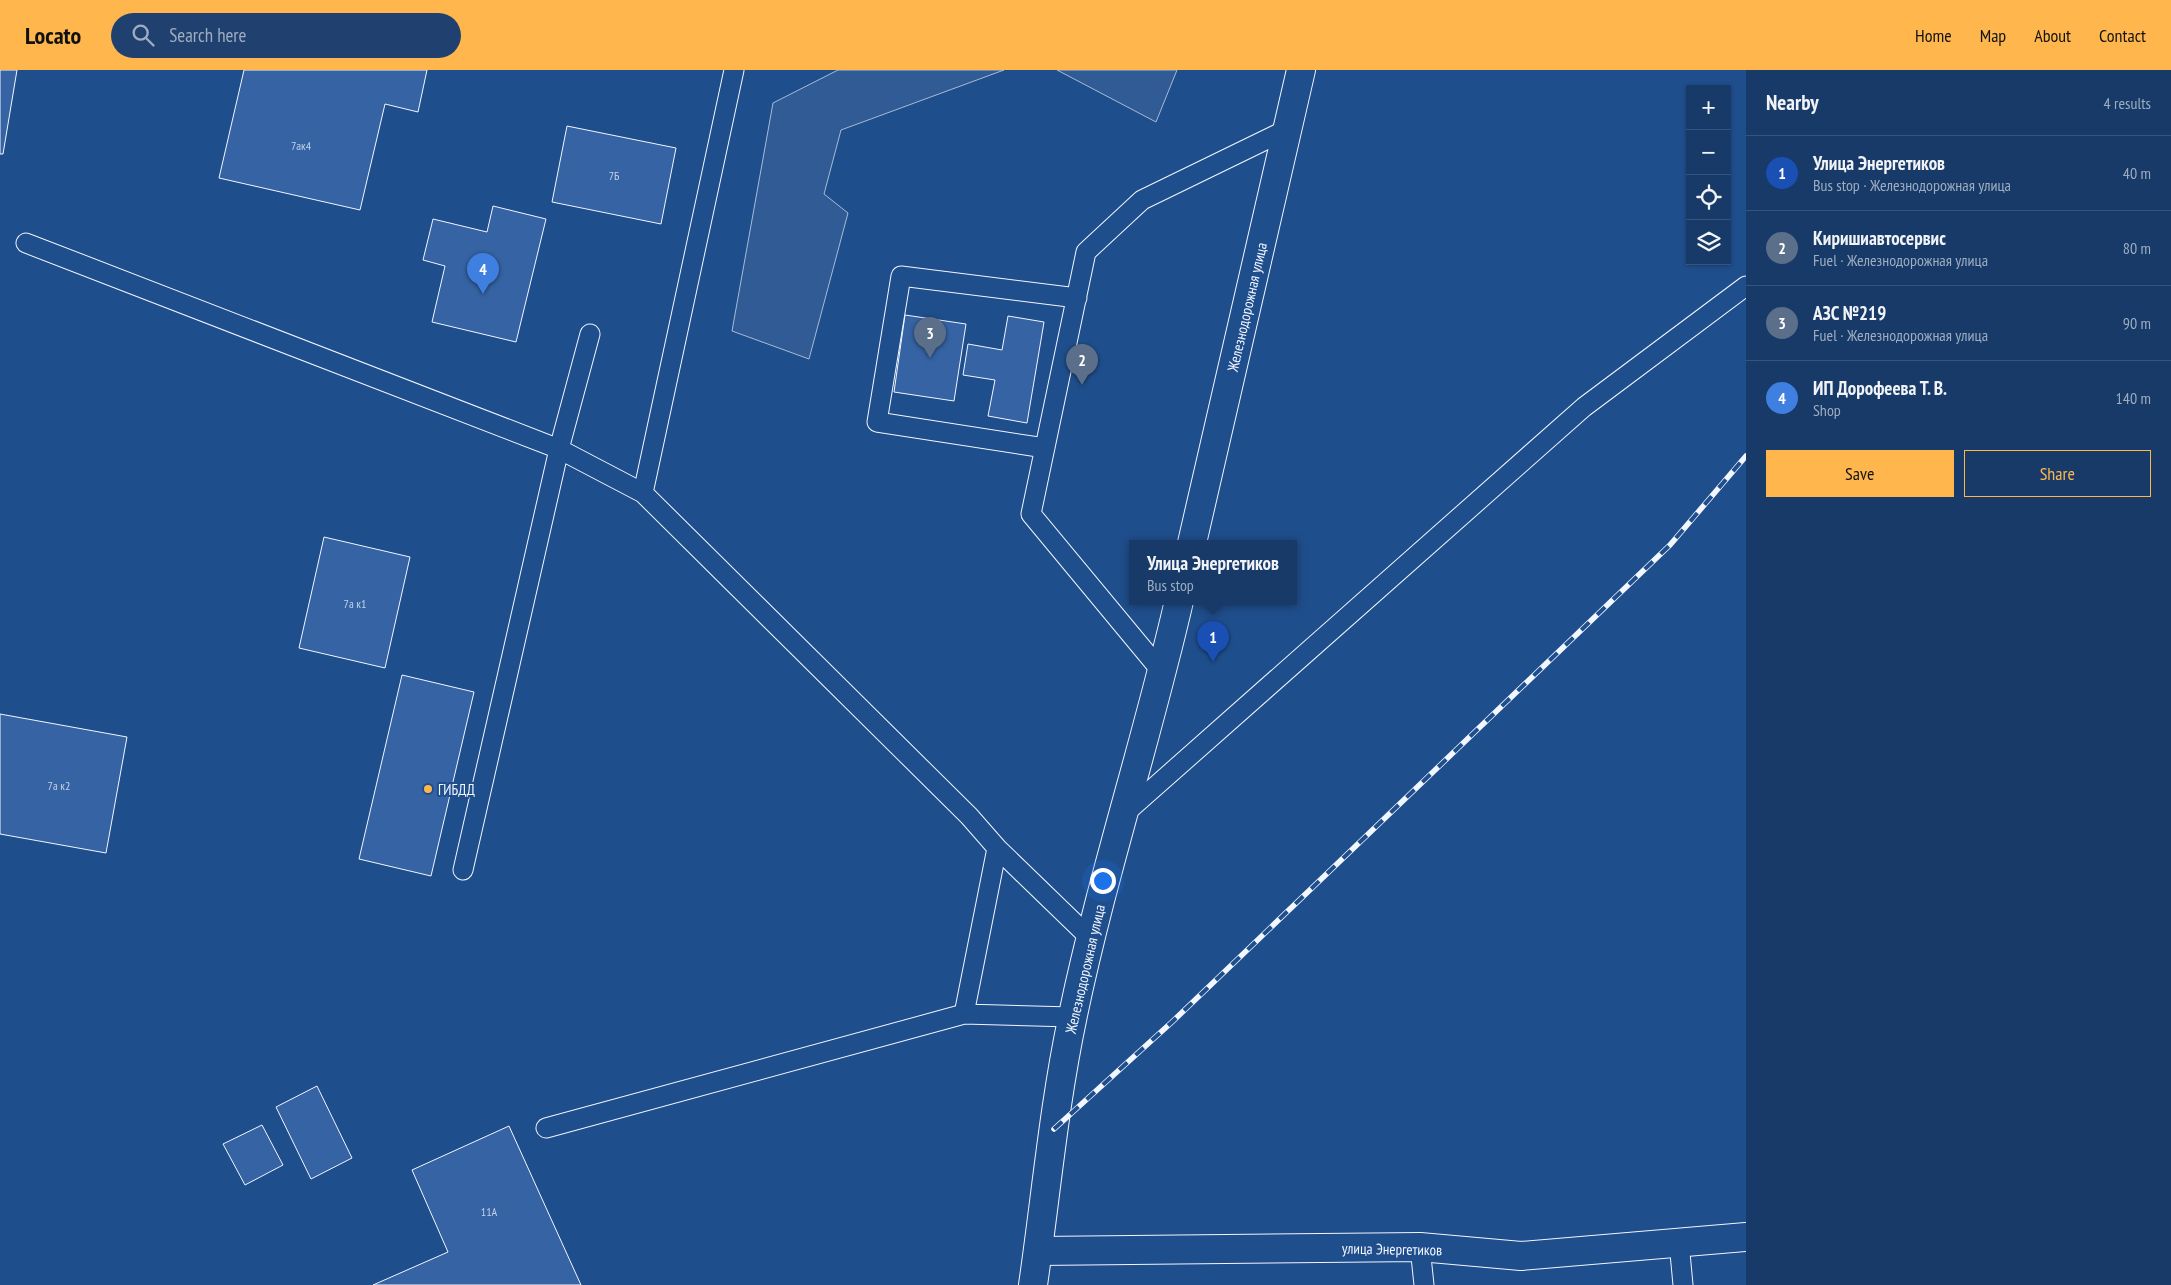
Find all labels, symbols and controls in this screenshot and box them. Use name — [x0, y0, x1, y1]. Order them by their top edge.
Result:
search box — [111, 13, 461, 58]
text: Locato — [25, 20, 81, 51]
icon: search — [129, 21, 157, 49]
text: Search here — [169, 23, 246, 47]
text: Home — [1915, 24, 1952, 47]
text: Map — [1980, 24, 2006, 47]
text: About — [2034, 24, 2071, 47]
text: Contact — [2099, 24, 2146, 47]
map controls — [1686, 85, 1731, 265]
button: + — [1686, 85, 1731, 130]
text: Nearby — [1766, 89, 1819, 116]
text: 4 results — [2104, 93, 2151, 113]
button: − — [1686, 130, 1731, 175]
house number: 7ак4 — [291, 138, 312, 153]
text: Улица Энергетиков — [1813, 151, 1945, 175]
text: 1 — [1778, 163, 1786, 183]
text: 40 m — [2123, 163, 2151, 183]
house number: 7Б — [609, 168, 619, 183]
button: locate — [1686, 175, 1731, 220]
text: Bus stop · Железнодорожная улица — [1813, 175, 2011, 195]
button: layers — [1686, 220, 1731, 265]
text: Киришиавтосервис — [1813, 226, 1946, 250]
text: 2 — [1778, 238, 1786, 258]
text: 80 m — [2123, 238, 2151, 258]
street label: Железнодорожная улица — [1223, 240, 1271, 374]
text: Fuel · Железнодорожная улица — [1813, 250, 1988, 270]
pin: 4 — [467, 253, 499, 294]
text: АЗС №219 — [1813, 301, 1886, 325]
text: 3 — [1778, 313, 1786, 333]
text: 90 m — [2123, 313, 2151, 333]
pin: 3 — [914, 317, 946, 358]
text: Fuel · Железнодорожная улица — [1813, 325, 1988, 345]
pin: 2 — [1066, 344, 1098, 385]
text: ИП Дорофеева Т. В. — [1813, 376, 1947, 400]
text: 4 — [1778, 388, 1786, 408]
text: 140 m — [2116, 388, 2151, 408]
text: Shop — [1813, 400, 1841, 420]
button: Save — [1766, 450, 1954, 497]
button: Share — [1964, 450, 2151, 497]
popup — [1129, 540, 1297, 605]
text: Улица Энергетиков — [1147, 551, 1279, 575]
text: Bus stop — [1147, 575, 1194, 595]
house number: 7а к1 — [344, 596, 366, 611]
pin: 1 — [1197, 621, 1229, 662]
house number: 7а к2 — [48, 778, 70, 793]
place label: ГИБДД — [438, 780, 475, 799]
marker: ГИБДД — [422, 783, 434, 795]
your location — [1090, 868, 1116, 894]
street label: Железнодорожная улица — [1061, 902, 1109, 1036]
house number: 11А — [481, 1204, 498, 1219]
street label: улица Энергетиков — [1342, 1239, 1442, 1259]

